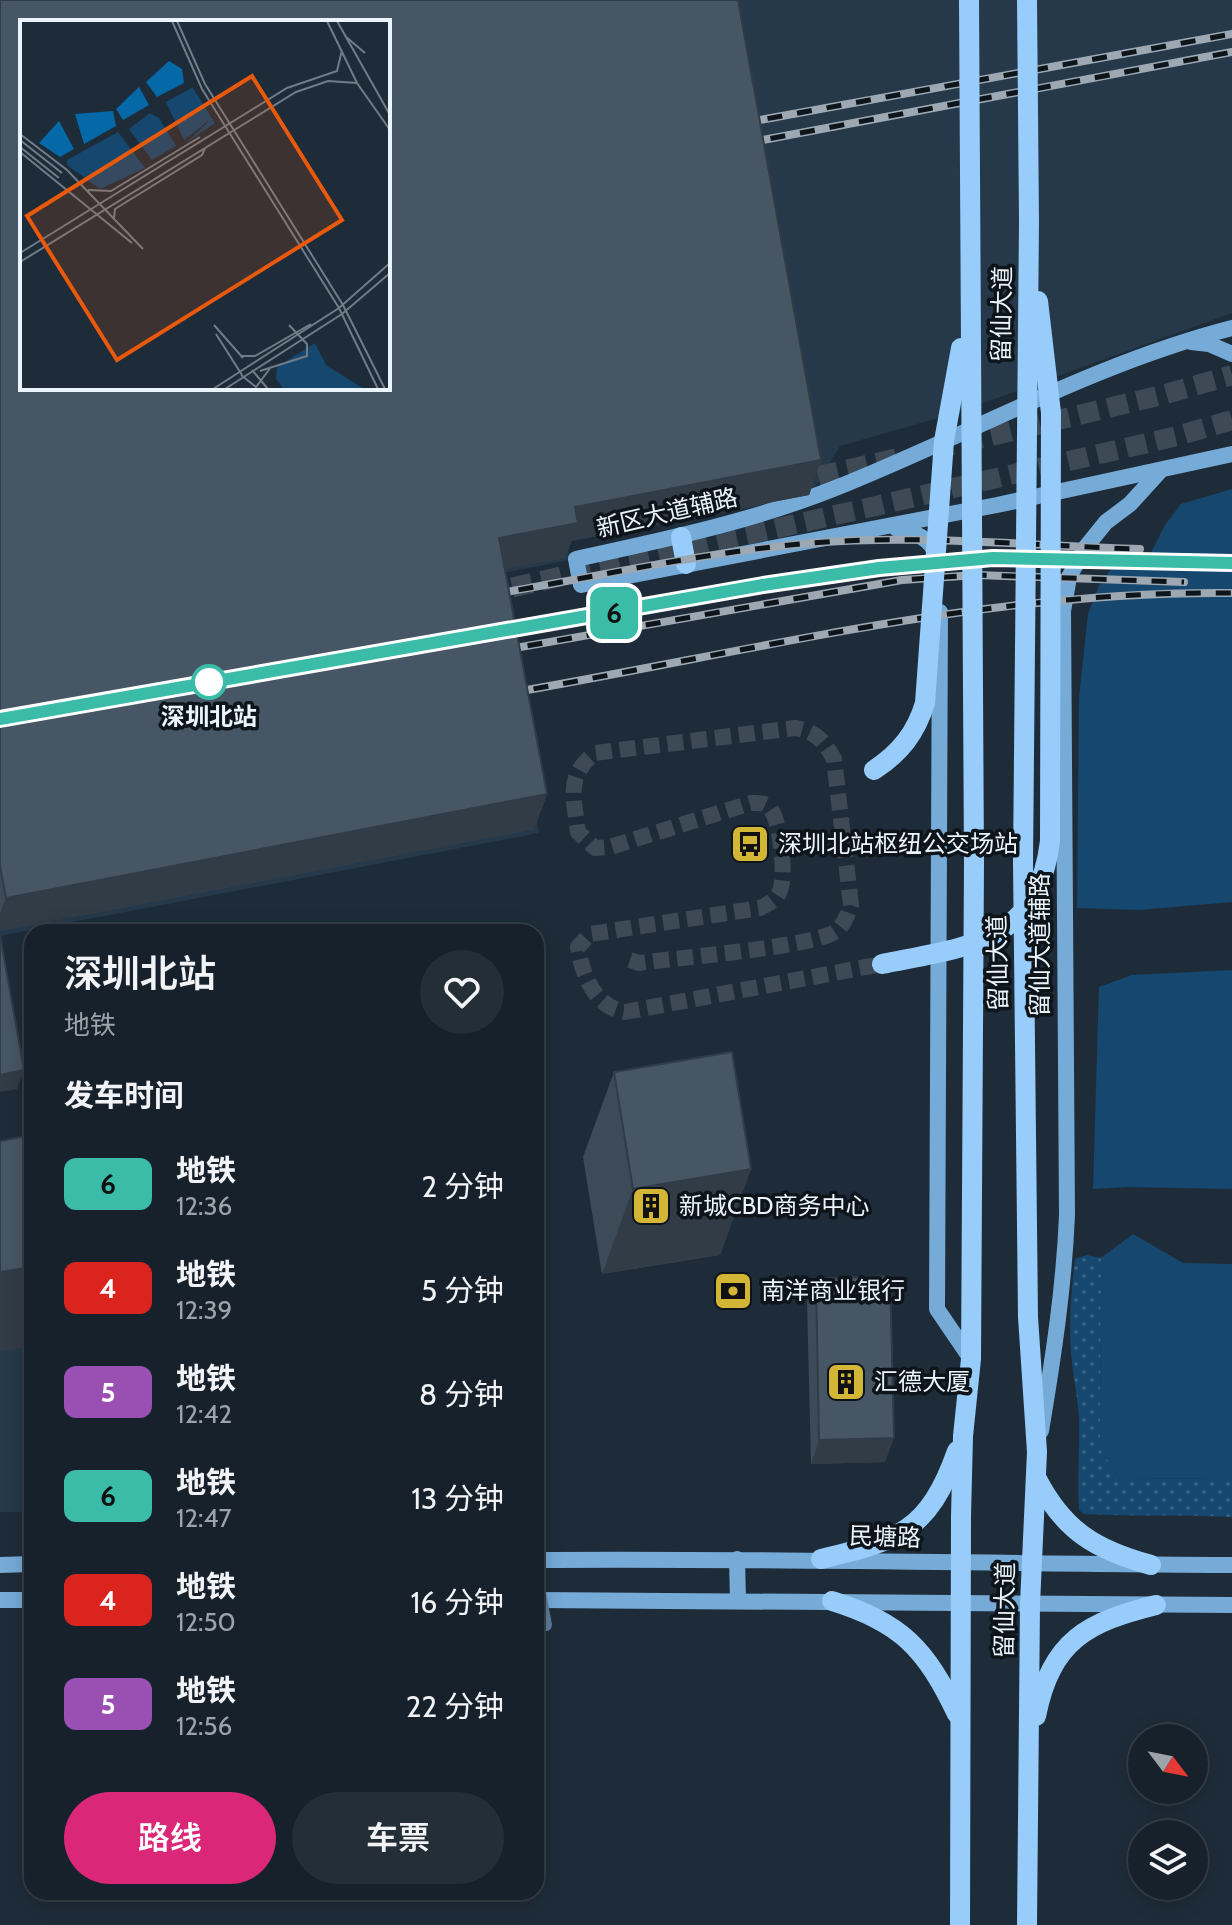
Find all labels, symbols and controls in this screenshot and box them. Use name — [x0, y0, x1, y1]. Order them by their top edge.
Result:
inset map — [20, 20, 390, 390]
street label: 留仙大道 — [986, 266, 1017, 362]
street label: 新区大道辅路 — [593, 482, 740, 543]
line badge: 6 — [588, 587, 640, 639]
text: 6 — [606, 596, 622, 630]
marker: 深圳北站 — [192, 665, 226, 699]
place label: 深圳北站 — [161, 702, 257, 731]
bus stop icon: 深圳北站枢纽公交场站 — [729, 823, 771, 865]
place label: 深圳北站枢纽公交场站 — [778, 829, 1018, 858]
street label: 留仙大道辅路 — [1025, 873, 1054, 1017]
street label: 留仙大道 — [982, 915, 1013, 1011]
text: 深圳北站 — [64, 950, 216, 997]
button: heart — [420, 950, 504, 1034]
text: 地铁 — [64, 1009, 116, 1041]
text: 发车时间 — [64, 1077, 184, 1114]
text: 地铁 — [176, 1152, 236, 1189]
text: 6 — [100, 1167, 116, 1201]
text: 2 分钟 — [422, 1168, 504, 1205]
building icon: 新城CBD商务中心 — [630, 1185, 672, 1227]
text: 12:36 — [176, 1190, 232, 1222]
place label: 新城CBD商务中心 — [679, 1191, 870, 1220]
text: 地铁 — [176, 1256, 236, 1293]
bank icon: 南洋商业银行 — [712, 1270, 754, 1312]
text: 4 — [99, 1271, 117, 1305]
text: 5 分钟 — [421, 1272, 504, 1309]
place label: 南洋商业银行 — [761, 1276, 905, 1305]
text: 12:39 — [176, 1294, 232, 1326]
text: 地铁 — [176, 1360, 236, 1397]
building icon: 汇德大厦 — [825, 1361, 867, 1403]
place label: 汇德大厦 — [874, 1367, 970, 1396]
text: 5 — [100, 1375, 116, 1409]
text: 8 分钟 — [419, 1376, 504, 1413]
text: 12:42 — [176, 1398, 232, 1430]
text: 地铁 — [176, 1464, 236, 1501]
text: 6 — [100, 1479, 116, 1513]
text: 13 分钟 — [411, 1480, 504, 1517]
text: 12:47 — [176, 1502, 232, 1534]
street label: 民塘路 — [849, 1521, 922, 1552]
street label: 留仙大道 — [989, 1562, 1020, 1658]
text: 地铁 — [176, 1568, 236, 1605]
text: 4 — [99, 1583, 117, 1617]
text: 16 分钟 — [410, 1584, 504, 1621]
text: 12:50 — [176, 1606, 236, 1638]
text: 地铁 — [176, 1672, 236, 1709]
text: 5 — [100, 1687, 116, 1721]
text: 22 分钟 — [406, 1688, 504, 1725]
text: 12:56 — [176, 1710, 232, 1742]
north arrow — [1128, 1724, 1208, 1804]
map controls — [1128, 1724, 1208, 1900]
button: 路线 — [64, 1792, 276, 1884]
button: 车票 — [292, 1792, 504, 1884]
button: layers — [1128, 1820, 1208, 1900]

